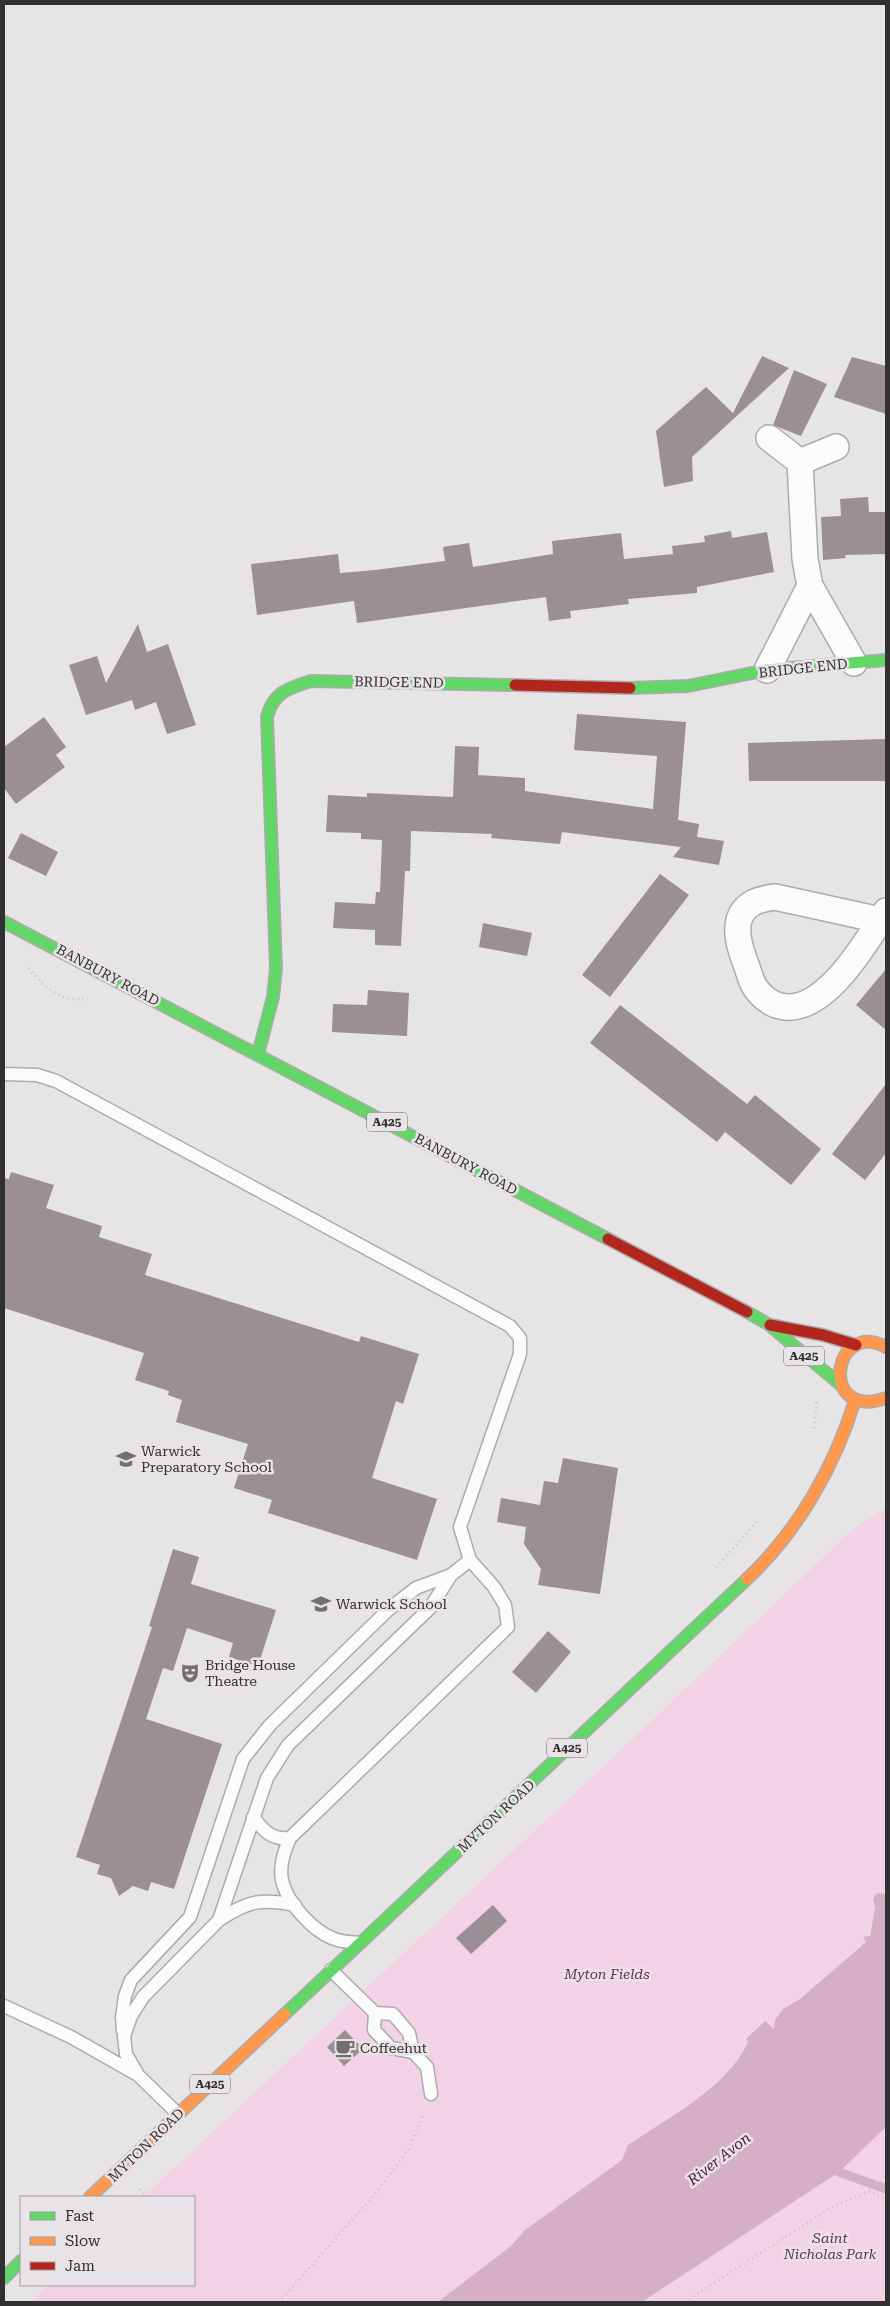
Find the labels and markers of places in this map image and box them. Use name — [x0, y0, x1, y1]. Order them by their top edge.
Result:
place label: Warwick Preparatory School — [141, 1443, 273, 1475]
school or university icon: Warwick Preparatory School — [115, 1448, 137, 1470]
school or university icon: Warwick School — [310, 1593, 332, 1615]
place label: Warwick School — [336, 1596, 448, 1612]
place label: Bridge House Theatre — [205, 1657, 296, 1689]
theatre icon: Bridge House Theatre — [179, 1662, 201, 1684]
cafe icon: Coffeehut — [334, 2037, 356, 2059]
place label: Coffeehut — [360, 2040, 427, 2056]

